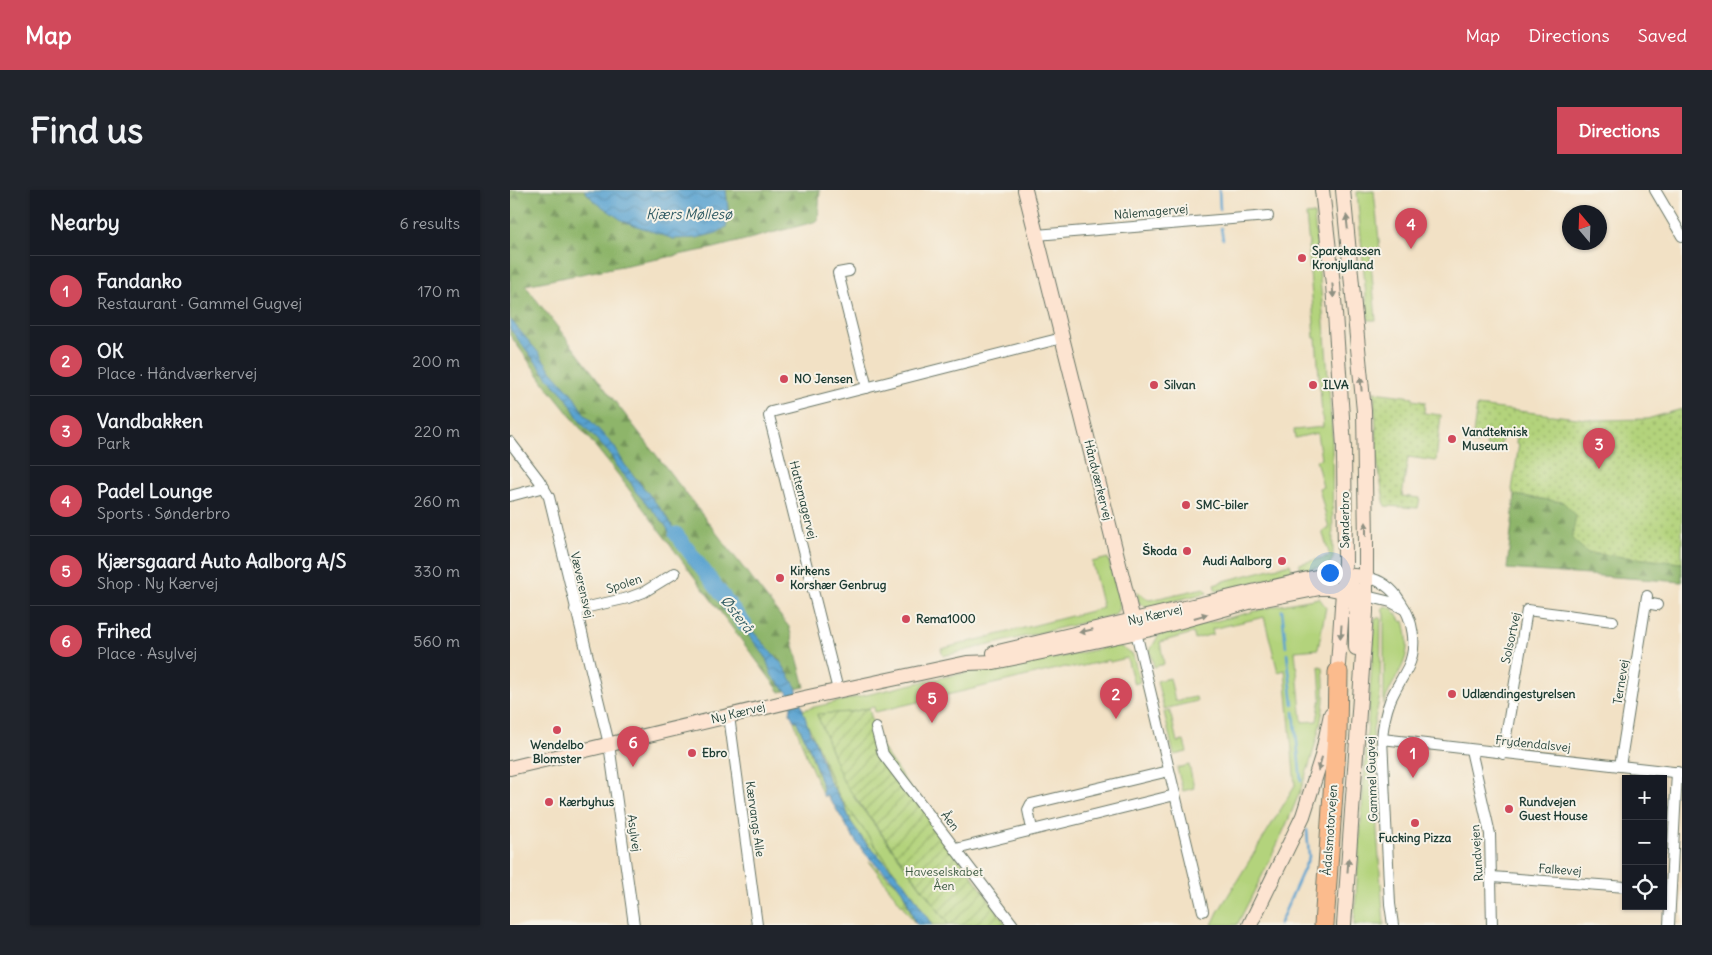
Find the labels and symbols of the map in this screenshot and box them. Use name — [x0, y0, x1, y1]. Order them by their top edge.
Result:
street label: Nålemagervej — [1113, 201, 1189, 222]
water label: Kjærs Møllesø — [646, 205, 733, 223]
north arrow — [1562, 205, 1607, 250]
pin: 4 — [1395, 208, 1427, 249]
one-way arrow — [1343, 214, 1351, 230]
place label: Sparekassen Kronjylland — [1312, 243, 1381, 273]
marker: Sparekassen Kronjylland — [1296, 252, 1308, 264]
one-way arrow — [1329, 283, 1337, 299]
place label: NO Jensen — [794, 371, 853, 386]
marker: NO Jensen — [778, 373, 790, 385]
one-way arrow — [1357, 375, 1365, 391]
place label: Silvan — [1164, 377, 1196, 392]
place label: ILVA — [1323, 377, 1349, 392]
marker: Silvan — [1148, 379, 1160, 391]
marker: ILVA — [1307, 379, 1319, 391]
place label: Vandteknisk Museum — [1462, 424, 1528, 453]
pin: 3 — [1583, 428, 1615, 469]
marker: Vandteknisk Museum — [1446, 433, 1458, 445]
street label: Håndværkervej — [1081, 438, 1116, 522]
street label: Hattemagervej — [787, 459, 820, 541]
street label: Sønderbro — [1337, 491, 1352, 548]
place label: SMC-biler — [1196, 497, 1248, 512]
marker: SMC-biler — [1180, 499, 1192, 511]
one-way arrow — [1362, 520, 1370, 536]
place label: Škoda — [1142, 543, 1177, 558]
marker: Škoda — [1181, 545, 1193, 557]
street label: Væverensvej — [568, 550, 597, 620]
place label: Audi Aalborg — [1203, 553, 1272, 569]
marker: Audi Aalborg — [1276, 555, 1288, 567]
your location — [1317, 560, 1343, 586]
place label: Kirkens Korshær Genbrug — [790, 563, 887, 593]
street label: Spolen — [604, 571, 643, 596]
marker: Kirkens Korshær Genbrug — [774, 572, 786, 584]
water label: Østerå — [717, 592, 758, 637]
street label: Ny Kærvej — [1126, 601, 1183, 628]
place label: Rema1000 — [916, 611, 976, 626]
street label: Solsortvej — [1498, 611, 1523, 665]
one-way arrow — [1193, 612, 1208, 620]
marker: Rema1000 — [900, 613, 912, 625]
one-way arrow — [1337, 624, 1345, 640]
one-way arrow — [1078, 627, 1093, 635]
street label: Ternevej — [1610, 658, 1631, 705]
pin: 2 — [1100, 678, 1132, 719]
pin: 5 — [916, 682, 948, 723]
place label: Udlændingestyrelsen — [1462, 686, 1576, 702]
marker: Udlændingestyrelsen — [1446, 688, 1458, 700]
street label: Ny Kærvej — [709, 699, 766, 726]
marker: Wendelbo Blomster — [551, 724, 563, 736]
pin: 6 — [617, 726, 649, 767]
street label: Frydendalsvej — [1495, 732, 1571, 755]
street label: Gammel Gugvej — [1363, 736, 1380, 822]
place label: Wendelbo Blomster — [530, 737, 584, 766]
pin: 1 — [1397, 737, 1429, 778]
place label: Ebro — [702, 745, 727, 760]
marker: Ebro — [686, 747, 698, 759]
one-way arrow — [1316, 757, 1324, 772]
street label: Kærvangs Alle — [743, 780, 768, 858]
street label: Ådalsmotorvejen — [1319, 784, 1340, 876]
place label: Kærbyhus — [559, 794, 615, 810]
place label: Rundvejen Guest House — [1519, 794, 1588, 823]
marker: Kærbyhus — [543, 796, 555, 808]
marker: Rundvejen Guest House — [1503, 803, 1515, 815]
street label: Åen — [938, 808, 963, 834]
street label: Asylvej — [624, 813, 645, 853]
marker: Fucking Pizza — [1409, 817, 1421, 829]
street label: Rundvejen — [1467, 824, 1486, 882]
place label: Fucking Pizza — [1379, 830, 1452, 846]
one-way arrow — [1345, 857, 1353, 873]
street label: Falkevej — [1538, 861, 1582, 878]
park label: Haveselskabet Åen — [905, 864, 983, 893]

